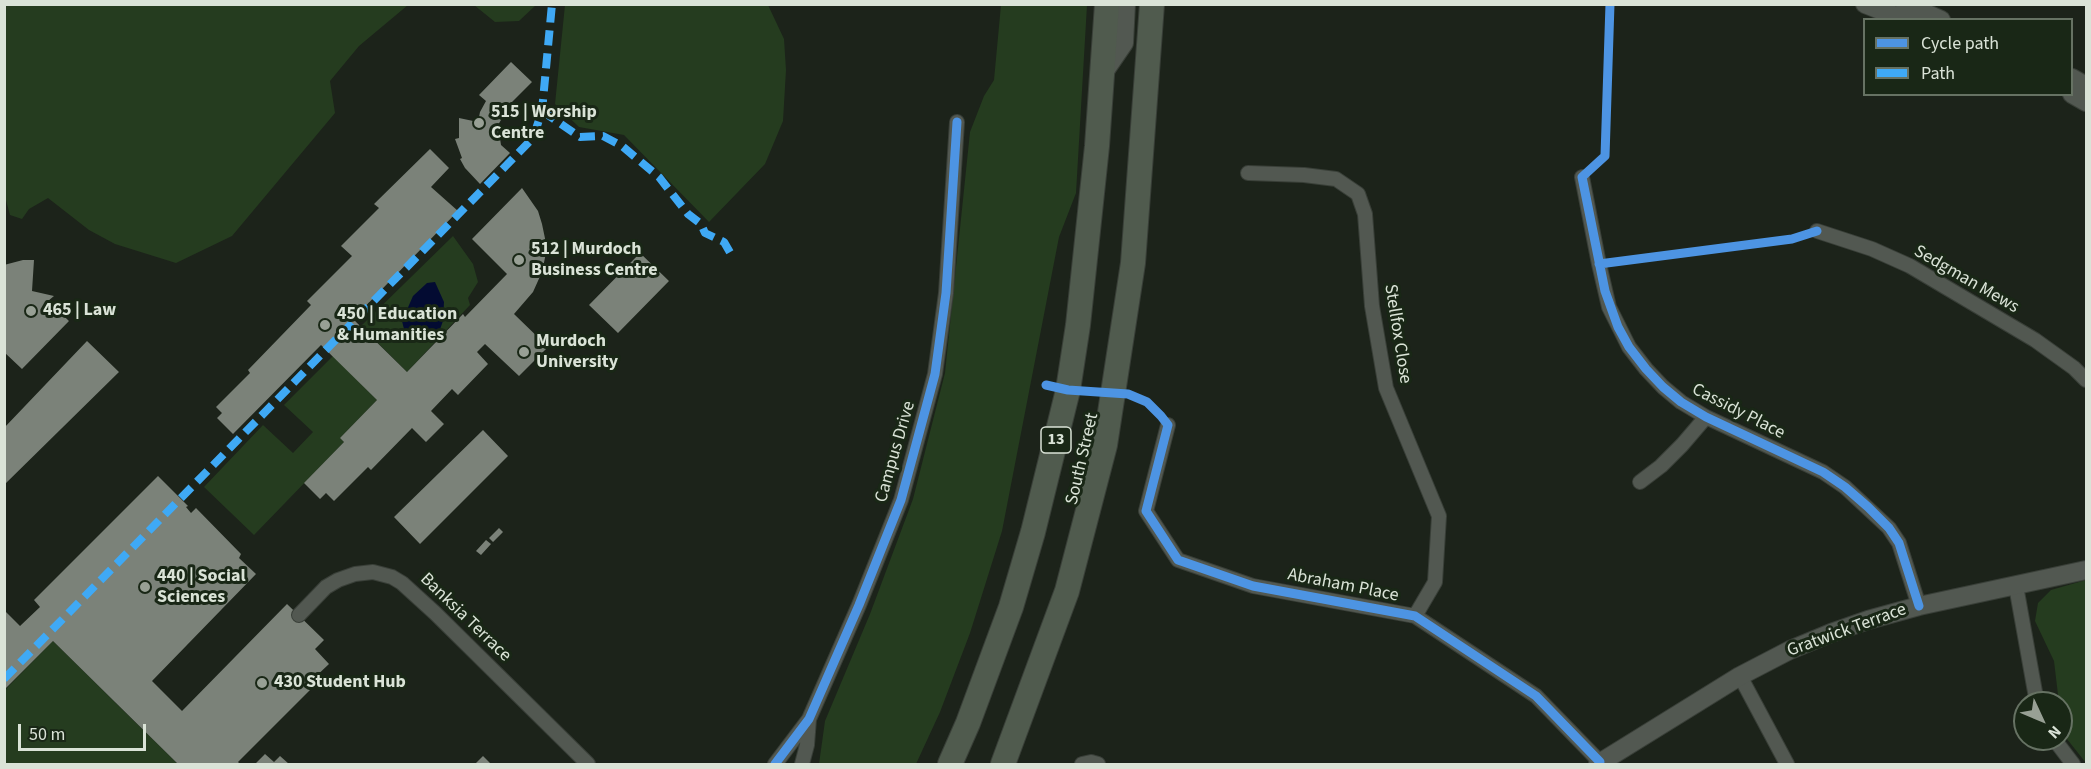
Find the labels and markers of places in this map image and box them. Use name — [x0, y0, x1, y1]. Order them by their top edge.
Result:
place label: 515 | Worship Centre — [491, 102, 597, 144]
marker: 515 | Worship Centre — [472, 116, 486, 130]
place label: 512 | Murdoch Business Centre — [531, 239, 658, 282]
marker: 512 | Murdoch Business Centre — [512, 253, 526, 267]
place label: 465 | Law — [43, 300, 116, 322]
marker: 465 | Law — [24, 304, 38, 318]
place label: 450 | Education & Humanities — [337, 304, 457, 346]
marker: 450 | Education & Humanities — [318, 318, 332, 332]
place label: Murdoch University — [536, 331, 618, 374]
marker: Murdoch University — [517, 345, 531, 359]
place label: 440 | Social Sciences — [157, 566, 246, 608]
marker: 440 | Social Sciences — [138, 580, 152, 594]
place label: 430 Student Hub — [274, 672, 406, 694]
marker: 430 Student Hub — [255, 676, 269, 690]

